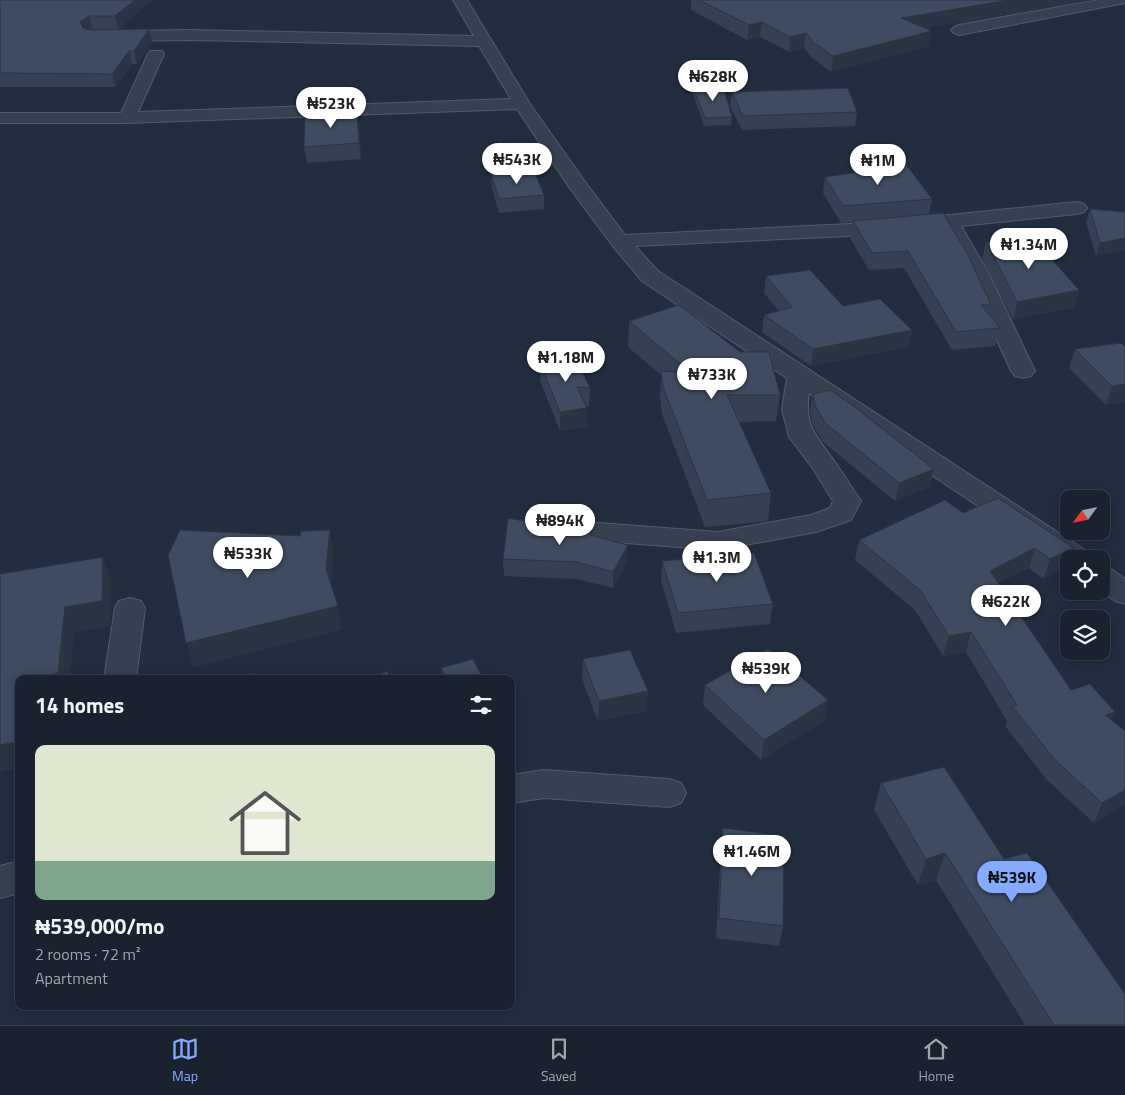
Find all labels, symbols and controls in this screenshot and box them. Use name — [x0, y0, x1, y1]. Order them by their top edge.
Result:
pin: ₦628K — [678, 59, 748, 102]
text: ₦628K — [689, 64, 737, 88]
pin: ₦523K — [296, 86, 366, 129]
text: ₦523K — [307, 91, 355, 115]
pin: ₦543K — [482, 142, 552, 185]
pin: ₦1M — [854, 144, 902, 186]
text: ₦543K — [493, 147, 541, 171]
text: ₦1M — [861, 148, 895, 172]
pin: ₦1.34M — [988, 228, 1070, 270]
text: ₦1.34M — [1001, 232, 1057, 256]
pin: ₦1.18M — [525, 340, 607, 383]
text: ₦1.18M — [538, 345, 594, 369]
pin: ₦733K — [677, 358, 747, 400]
text: ₦733K — [688, 362, 736, 386]
north arrow — [1060, 490, 1110, 540]
map controls — [1060, 490, 1110, 660]
pin: ₦894K — [525, 504, 595, 546]
text: ₦894K — [536, 508, 584, 532]
pin: ₦533K — [213, 536, 283, 579]
pin: ₦1.3M — [682, 540, 752, 583]
text: ₦533K — [224, 541, 272, 565]
text: ₦1.3M — [693, 545, 741, 569]
button: locate — [1060, 550, 1110, 600]
pin: ₦622K — [971, 584, 1041, 627]
text: ₦622K — [982, 589, 1030, 613]
button: layers — [1060, 610, 1110, 660]
pin: ₦539K — [731, 652, 801, 694]
text: ₦539K — [742, 656, 790, 680]
text: 14 homes — [35, 689, 124, 721]
icon: filters — [467, 691, 495, 719]
icon: home — [220, 778, 310, 868]
pin: ₦1.46M — [711, 834, 793, 877]
text: ₦1.46M — [724, 839, 780, 863]
pin: ₦539K — [977, 860, 1047, 903]
text: ₦539K — [988, 865, 1036, 889]
text: ₦539,000/mo — [35, 910, 164, 942]
text: 2 rooms · 72 m² — [35, 942, 140, 966]
text: Apartment — [35, 966, 108, 990]
tab: Map — [171, 1035, 199, 1086]
tab: Saved — [541, 1035, 577, 1086]
tab: Home — [918, 1035, 954, 1086]

